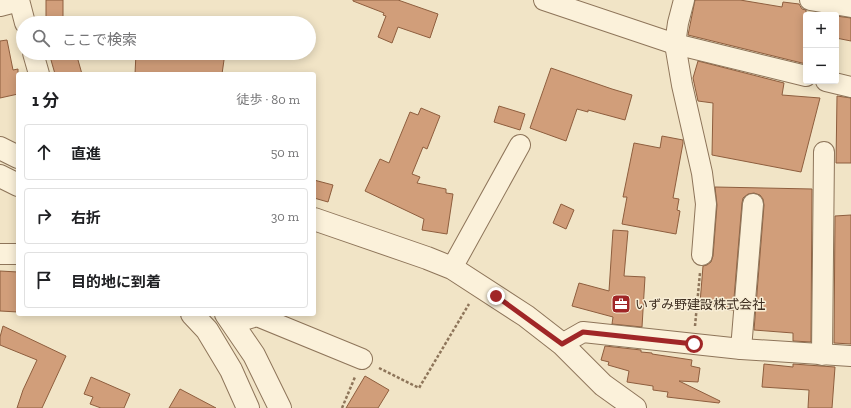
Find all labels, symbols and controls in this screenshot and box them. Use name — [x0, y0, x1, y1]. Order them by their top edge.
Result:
map controls — [803, 12, 839, 84]
button: + — [803, 12, 839, 48]
search box — [16, 16, 316, 60]
icon: search — [30, 27, 52, 49]
text: ここで検索 — [62, 31, 137, 49]
button: − — [803, 48, 839, 84]
text: 1 分 — [32, 90, 59, 110]
text: 徒歩 · 80 m — [237, 92, 300, 107]
icon: ahead — [33, 141, 55, 163]
text: 直進 — [71, 145, 101, 163]
text: 50 m — [271, 145, 299, 160]
icon: right — [33, 205, 55, 227]
text: 右折 — [71, 209, 101, 227]
text: 30 m — [271, 209, 299, 224]
icon: arrive — [33, 269, 55, 291]
text: 目的地に到着 — [71, 273, 161, 291]
route end — [487, 287, 505, 305]
office icon: いずみ野建設株式会社 — [610, 293, 632, 315]
place label: いずみ野建設株式会社 — [635, 297, 765, 312]
route start — [685, 335, 703, 353]

